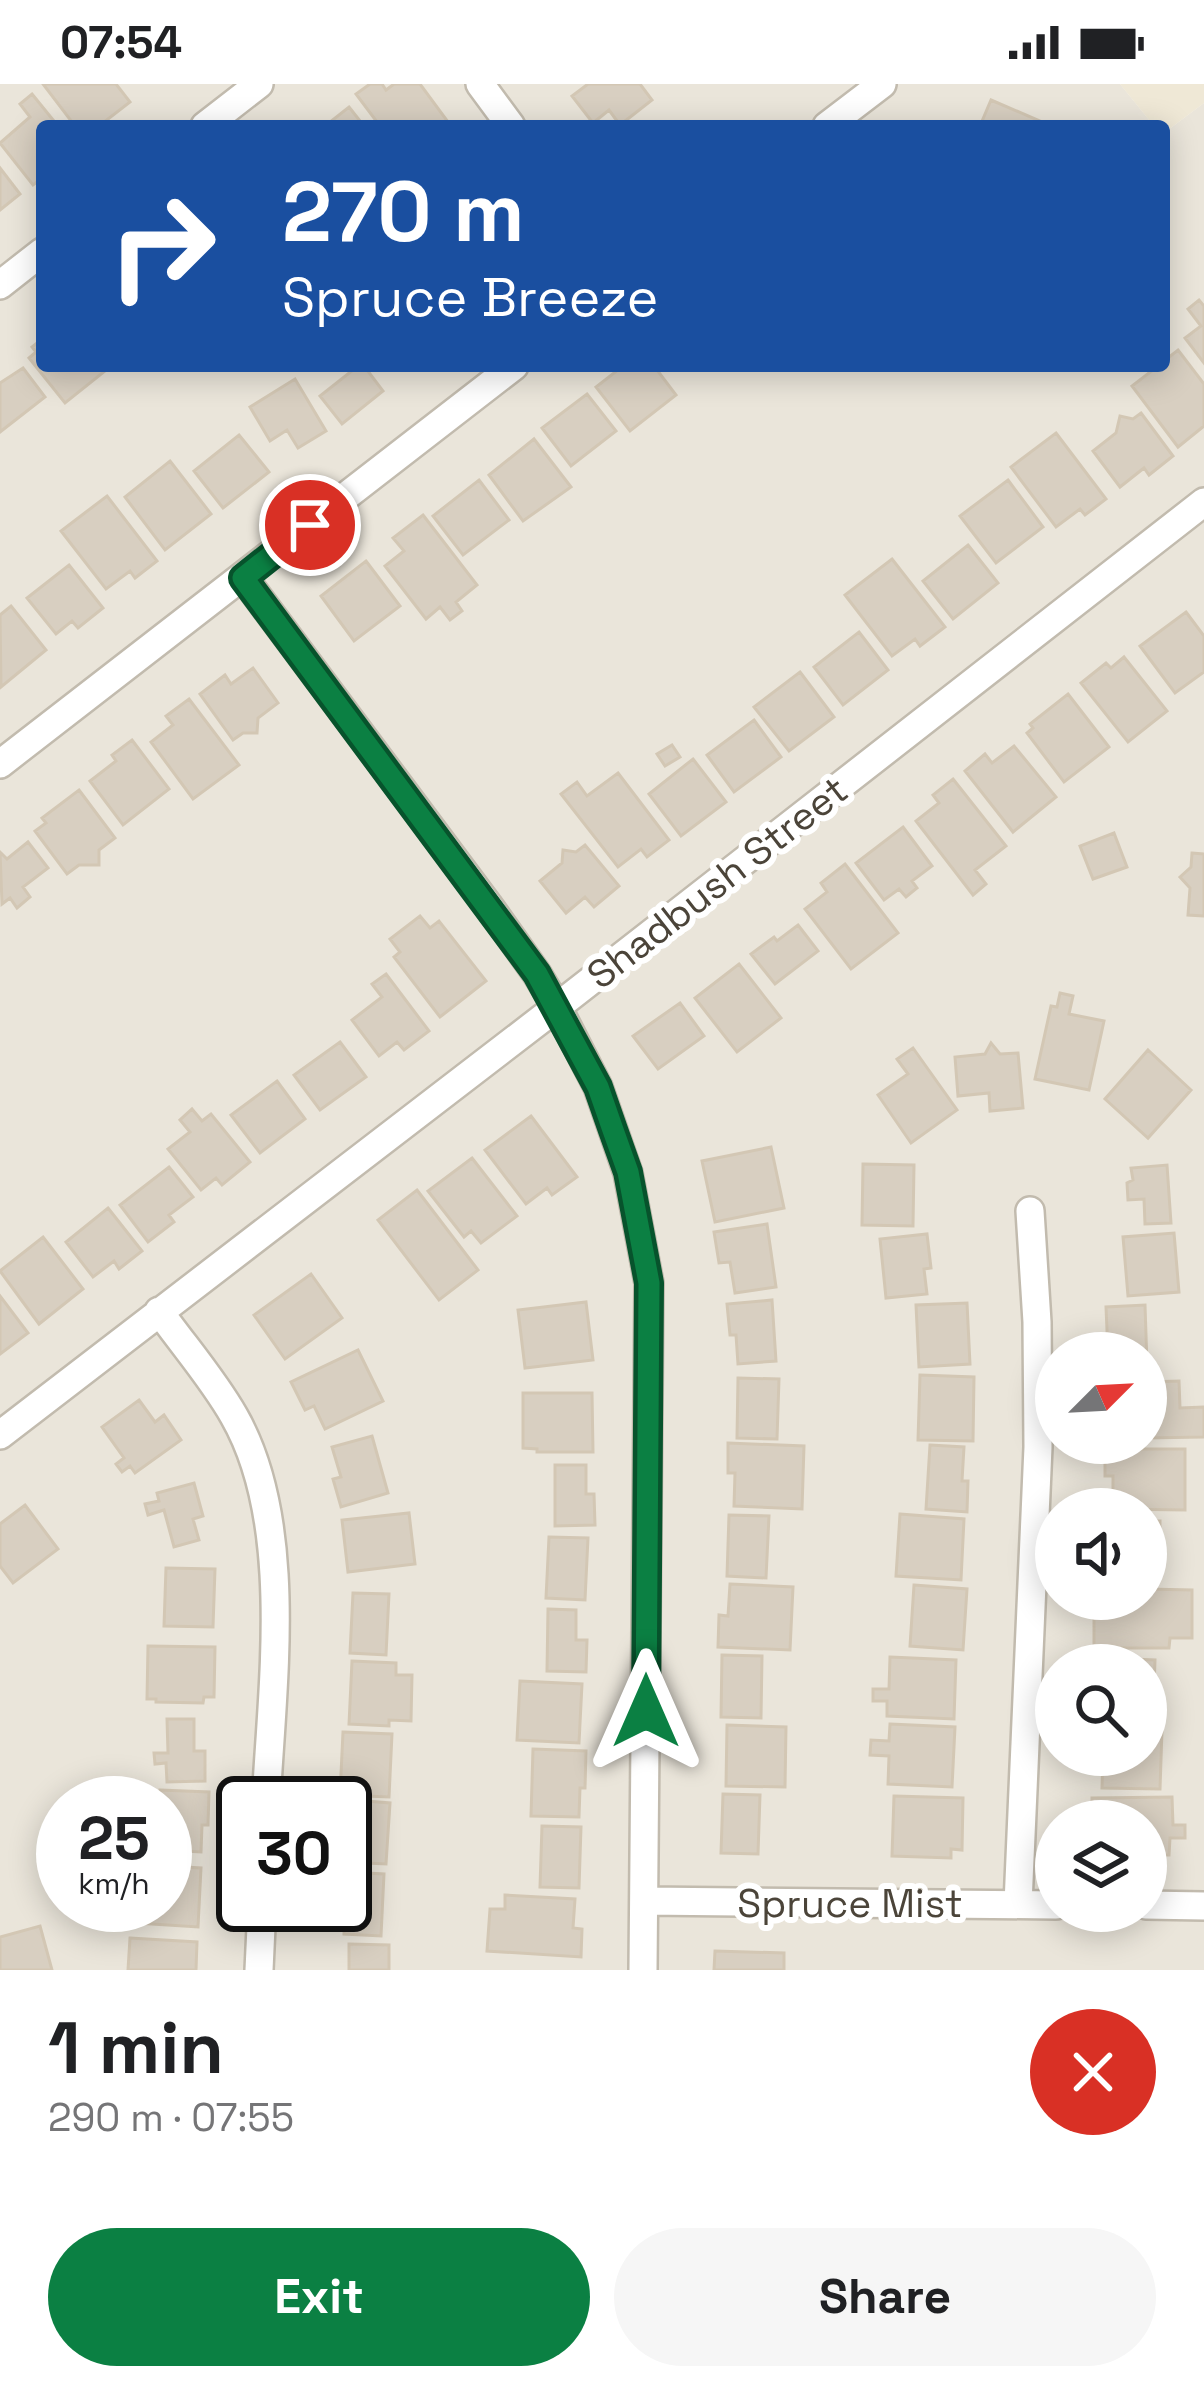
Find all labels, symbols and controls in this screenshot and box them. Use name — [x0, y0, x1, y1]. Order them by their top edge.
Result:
text: 07:54 — [60, 14, 182, 71]
text: 270 m — [282, 158, 525, 266]
icon: right — [84, 168, 240, 324]
text: Spruce Breeze — [282, 263, 659, 332]
pin — [259, 474, 361, 576]
icon: arrive — [277, 492, 343, 558]
street label: Shadbush Street — [577, 765, 857, 999]
north arrow — [1035, 1332, 1167, 1464]
map controls — [1035, 1332, 1167, 1932]
button: sound — [1035, 1488, 1167, 1620]
button: search — [1035, 1644, 1167, 1776]
position arrow — [583, 1648, 709, 1774]
speed limit sign: 30 — [216, 1776, 372, 1932]
text: 25 — [78, 1800, 150, 1877]
button: layers — [1035, 1800, 1167, 1932]
text: km/h — [78, 1864, 150, 1903]
street label: Spruce Mist — [737, 1879, 963, 1928]
text: 1 min — [48, 2002, 224, 2094]
button: close — [1030, 2009, 1156, 2135]
text: 290 m · 07:55 — [48, 2093, 294, 2142]
button: Exit — [48, 2228, 590, 2366]
button: Share — [614, 2228, 1156, 2366]

